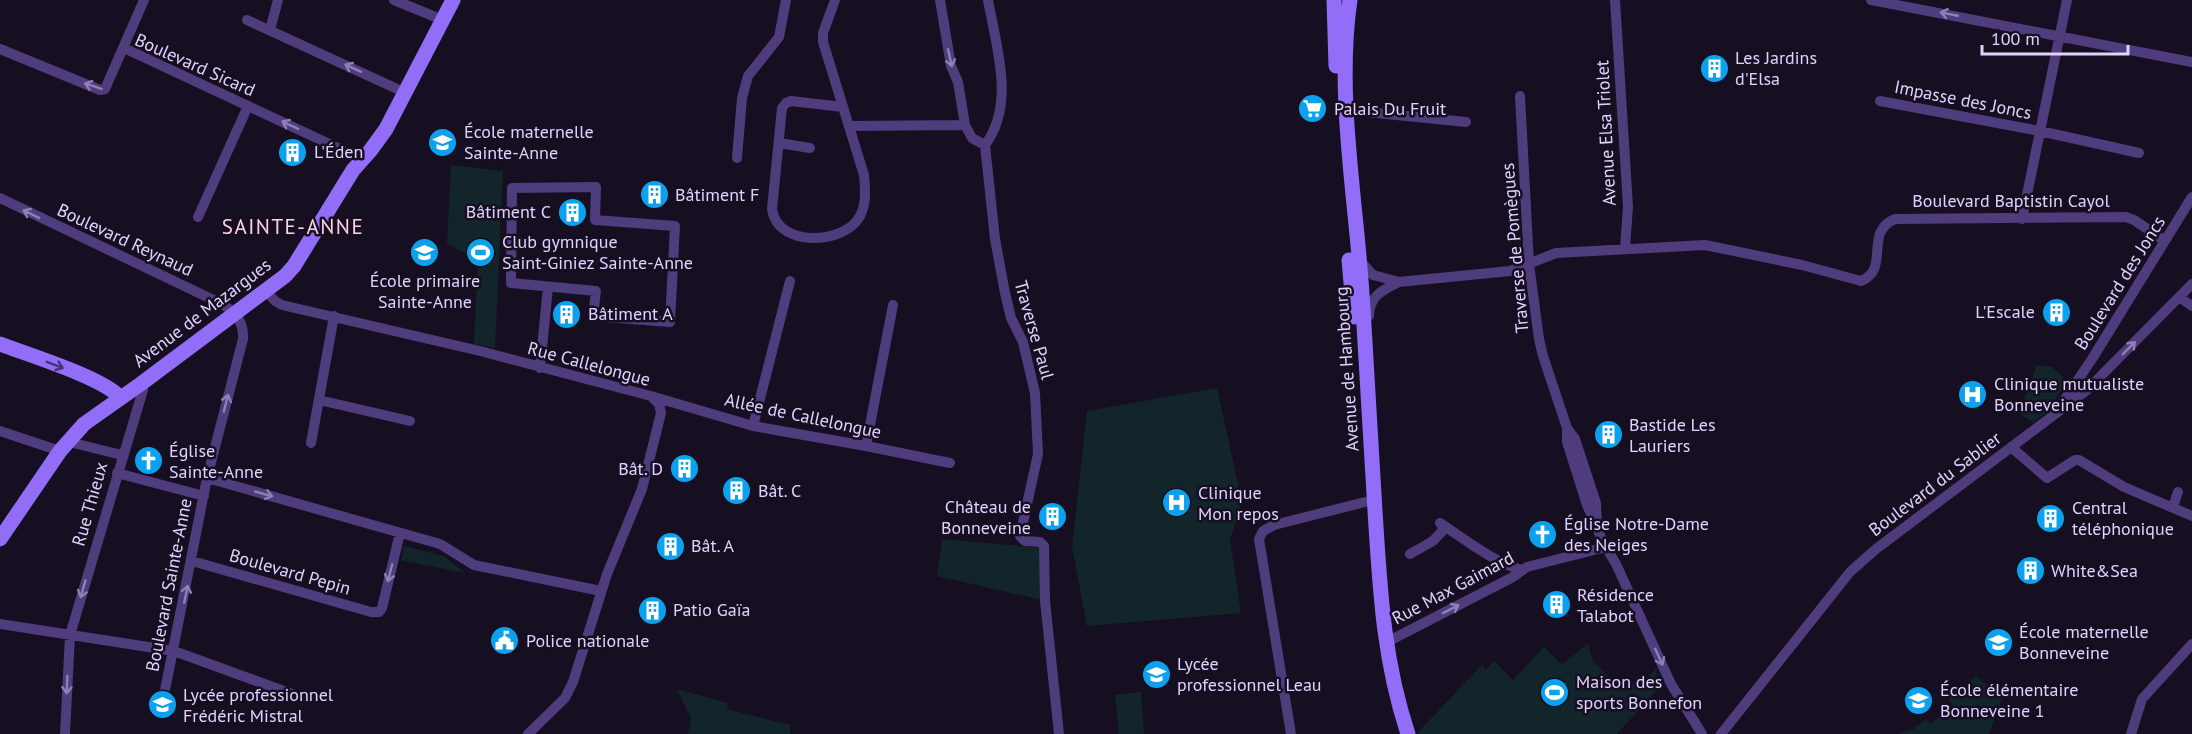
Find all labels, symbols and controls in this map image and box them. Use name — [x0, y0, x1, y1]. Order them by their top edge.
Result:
one-way arrow — [1940, 8, 1960, 19]
scale bar — [1982, 18, 2128, 56]
text: 100 m — [1991, 27, 2040, 50]
street label: Boulevard Sicard — [131, 28, 259, 101]
place label: Les Jardins d'Elsa — [1735, 46, 1817, 90]
one-way arrow — [945, 47, 956, 67]
building icon: Les Jardins d'Elsa — [1698, 52, 1730, 84]
street label: Avenue Elsa Triolet — [1590, 60, 1621, 206]
one-way arrow — [345, 62, 363, 74]
street label: Impasse des Joncs — [1893, 75, 2034, 124]
one-way arrow — [84, 80, 103, 91]
supermarket icon: Palais Du Fruit — [1297, 93, 1329, 125]
place label: Palais Du Fruit — [1334, 97, 1446, 120]
one-way arrow — [282, 119, 300, 131]
place label: École maternelle Sainte-Anne — [464, 120, 594, 164]
school or university icon: École maternelle Sainte-Anne — [427, 126, 459, 158]
building icon: L'Éden — [277, 136, 309, 168]
place label: L'Éden — [314, 140, 363, 163]
street label: Traverse de Pomègues — [1496, 162, 1533, 334]
building icon: Bâtiment F — [638, 179, 670, 211]
place label: Bâtiment F — [675, 183, 759, 206]
street label: Boulevard Baptistin Cayol — [1912, 189, 2110, 212]
building icon: Bâtiment C — [556, 196, 588, 228]
street label: Boulevard Reynaud — [54, 198, 197, 281]
place label: Bâtiment C — [466, 200, 551, 223]
one-way arrow — [23, 207, 41, 219]
street label: Boulevard des Joncs — [2069, 211, 2170, 354]
district label: SAINTE-ANNE — [222, 213, 364, 240]
place label: Club gymnique Saint-Giniez Sainte-Anne — [502, 230, 693, 274]
school or university icon: École primaire Sainte-Anne — [409, 236, 441, 268]
sports icon: Club gymnique Saint-Giniez Sainte-Anne — [465, 236, 497, 268]
street label: Avenue de Mazargues — [128, 253, 275, 372]
place label: École primaire Sainte-Anne — [370, 269, 480, 313]
street label: Traverse Paul — [1009, 278, 1060, 383]
street label: Avenue de Hambourg — [1329, 286, 1364, 452]
building icon: L'Escale — [2040, 296, 2072, 328]
building icon: Bâtiment A — [551, 298, 583, 330]
place label: L'Escale — [1975, 300, 2035, 323]
place label: Bâtiment A — [588, 302, 673, 325]
street label: Rue Callelongue — [525, 336, 653, 391]
one-way arrow — [2121, 340, 2136, 355]
one-way arrow — [45, 360, 63, 371]
place label: Clinique mutualiste Bonneveine — [1994, 372, 2144, 416]
hospital icon: Clinique mutualiste Bonneveine — [1957, 378, 1989, 410]
street label: Allée de Callelongue — [723, 388, 883, 443]
one-way arrow — [221, 394, 233, 413]
place label: Bastide Les Lauriers — [1629, 413, 1716, 457]
building icon: Bastide Les Lauriers — [1592, 419, 1624, 451]
street label: Boulevard du Sablier — [1864, 426, 2005, 541]
place label: Église Sainte-Anne — [169, 439, 263, 483]
church icon: Église Sainte-Anne — [132, 445, 164, 477]
building icon: Bât. D — [668, 453, 700, 485]
place label: Bât. D — [618, 457, 663, 480]
street label: Rue Thieux — [67, 459, 112, 549]
building icon: Bât. C — [721, 475, 753, 507]
place label: Bât. C — [758, 479, 801, 502]
place label: Clinique Mon repos — [1198, 481, 1279, 525]
hospital icon: Clinique Mon repos — [1161, 487, 1193, 519]
one-way arrow — [254, 489, 273, 501]
place label: Château de Bonneveine — [941, 495, 1031, 539]
street label: Boulevard Sainte-Anne — [140, 496, 197, 674]
place label: Central téléphonique — [2072, 496, 2174, 540]
building icon: Château de Bonneveine — [1036, 501, 1068, 533]
building icon: Central téléphonique — [2035, 502, 2067, 534]
place label: Église Notre-Dame des Neiges — [1564, 512, 1709, 556]
church icon: Église Notre-Dame des Neiges — [1527, 518, 1559, 550]
building icon: Bât. A — [654, 530, 686, 562]
place label: Bât. A — [691, 534, 735, 557]
street label: Boulevard Pepin — [227, 543, 353, 600]
street label: Rue Max Gaimard — [1388, 546, 1518, 629]
building icon: White&Sea — [2014, 555, 2046, 587]
place label: White&Sea — [2051, 559, 2138, 582]
one-way arrow — [384, 563, 396, 582]
one-way arrow — [77, 579, 88, 598]
place label: Résidence Talabot — [1577, 583, 1654, 627]
one-way arrow — [180, 585, 192, 604]
building icon: Résidence Talabot — [1540, 589, 1572, 621]
building icon: Patio Gaïa — [636, 594, 668, 626]
place label: Patio Gaïa — [673, 598, 750, 621]
one-way arrow — [1442, 603, 1459, 615]
place label: École maternelle Bonneveine — [2019, 620, 2149, 664]
public building icon: Police nationale — [489, 625, 521, 657]
school or university icon: École maternelle Bonneveine — [1982, 626, 2014, 658]
place label: Police nationale — [526, 629, 649, 652]
one-way arrow — [1654, 647, 1665, 665]
place label: Lycée professionnel Leau — [1177, 652, 1322, 696]
school or university icon: Lycée professionnel Leau — [1140, 658, 1172, 690]
place label: Maison des sports Bonnefon — [1576, 670, 1702, 714]
one-way arrow — [62, 674, 73, 694]
sports icon: Maison des sports Bonnefon — [1539, 676, 1571, 708]
place label: École élémentaire Bonneveine 1 — [1940, 678, 2078, 722]
place label: Lycée professionnel Frédéric Mistral — [183, 683, 334, 727]
school or university icon: École élémentaire Bonneveine 1 — [1903, 684, 1935, 716]
school or university icon: Lycée professionnel Frédéric Mistral — [146, 689, 178, 721]

